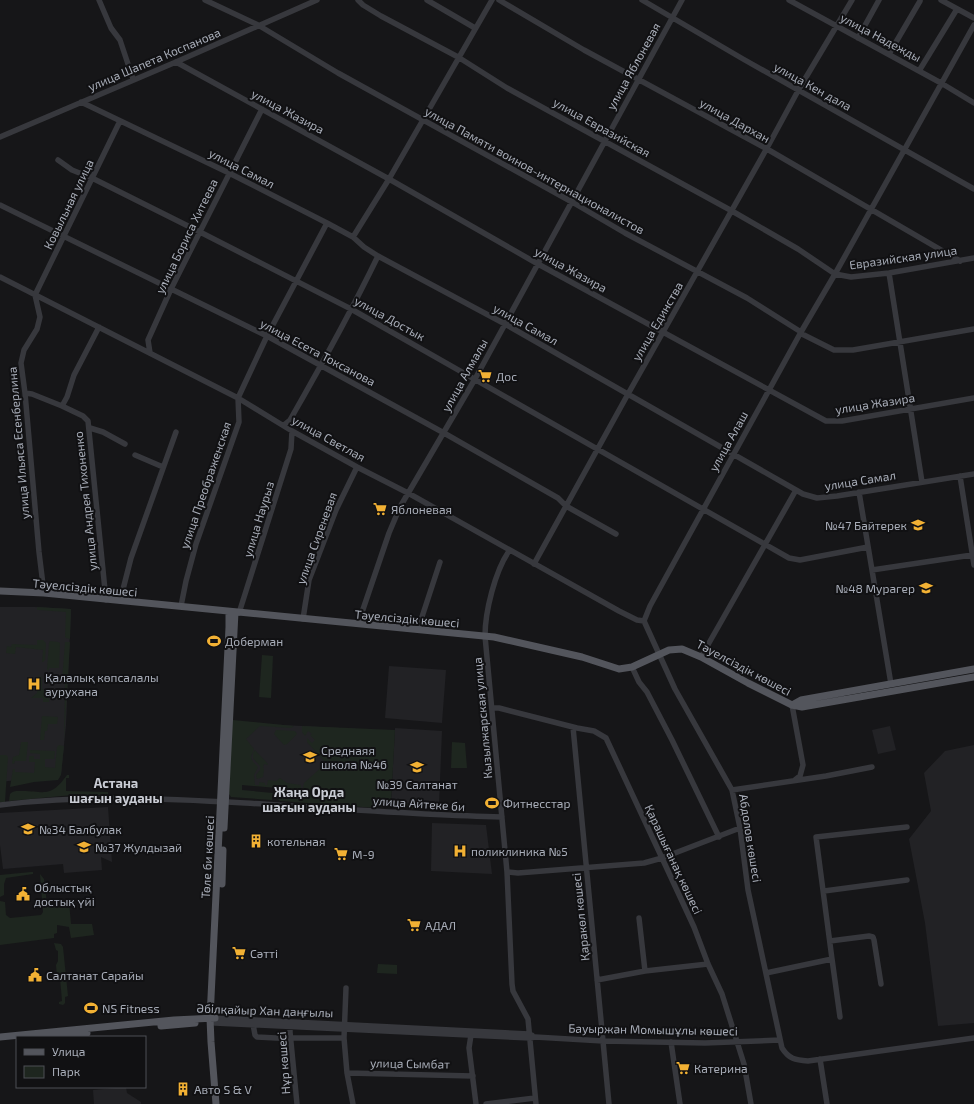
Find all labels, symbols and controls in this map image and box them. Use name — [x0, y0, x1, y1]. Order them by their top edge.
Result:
street label: улица Надежды — [838, 10, 924, 65]
street label: улица Яблоневая — [603, 20, 664, 112]
street label: улица Шапета Коспанова — [86, 25, 223, 94]
street label: улица Кен дала — [771, 59, 854, 114]
street label: улица Жазира — [249, 86, 327, 137]
street label: улица Евразийская — [551, 95, 653, 160]
street label: улица Дархан — [697, 95, 773, 146]
street label: улица Памяти воинов-интернационалистов — [422, 104, 647, 237]
street label: улица Самал — [206, 145, 277, 191]
street label: Ковыльная улица — [40, 157, 97, 252]
street label: улица Бориса Хитеева — [152, 176, 221, 296]
street label: улица Жазира — [532, 243, 610, 295]
street label: Евразийская улица — [848, 243, 958, 272]
street label: улица Единства — [629, 279, 686, 364]
street label: улица Достык — [352, 293, 428, 344]
street label: улица Самал — [491, 300, 561, 348]
street label: улица Есета Токсанова — [257, 316, 378, 389]
street label: улица Алмалы — [438, 336, 491, 414]
street label: улица Ильяса Есенберлина — [4, 366, 33, 520]
supermarket icon: Дос — [477, 368, 493, 384]
place label: Дос — [496, 369, 517, 383]
street label: улица Жазира — [834, 390, 916, 417]
street label: улица Алаш — [706, 408, 751, 474]
street label: улица Светлая — [289, 412, 368, 465]
street label: улица Преображенская — [177, 420, 234, 551]
street label: улица Андрея Тихоненко — [71, 430, 100, 571]
street label: улица Самал — [823, 467, 897, 494]
street label: улица Наурыз — [240, 479, 277, 559]
street label: улица Сиреневая — [293, 490, 340, 586]
supermarket icon: Яблоневая — [372, 501, 388, 517]
place label: Яблоневая — [391, 502, 452, 516]
school or university icon: №47 Байтерек — [910, 517, 926, 533]
place label: №47 Байтерек — [825, 518, 908, 532]
street label: Тәуелсіздік көшесі — [32, 575, 138, 600]
school or university icon: №48 Мурагер — [918, 580, 934, 596]
place label: №48 Мурагер — [835, 581, 915, 596]
street label: Тәуелсіздік көшесі — [354, 606, 460, 631]
sports icon: Доберман — [206, 633, 222, 649]
place label: Доберман — [225, 634, 283, 648]
street label: Тәуелсіздік көшесі — [694, 636, 794, 699]
street label: Кызылжарская улица — [470, 657, 495, 779]
place label: Қалалық көпсалалы аурухана — [45, 670, 159, 699]
hospital icon: Қалалық көпсалалы аурухана — [26, 676, 42, 692]
place label: Среднаяя школа №46 — [321, 743, 387, 771]
school or university icon: Среднаяя школа №46 — [302, 749, 318, 765]
school or university icon: №39 Салтанат — [409, 759, 425, 775]
district label: Астана шағын ауданы — [69, 775, 163, 806]
place label: №39 Салтанат — [376, 777, 458, 791]
district label: Жаңа Орда шағын ауданы — [262, 784, 356, 815]
street label: улица Айтеке би — [372, 793, 466, 814]
street label: Абдолов көшесі — [737, 793, 765, 883]
sports icon: Фитнесстар — [484, 795, 500, 811]
place label: Фитнесстар — [503, 796, 570, 810]
street label: Қарашығанақ көшесі — [642, 802, 706, 916]
street label: Төле би көшесі — [198, 815, 216, 899]
school or university icon: №34 Балбулак — [20, 821, 36, 837]
place label: №34 Балбулак — [39, 822, 122, 837]
building icon: котельная — [248, 833, 264, 849]
place label: котельная — [267, 834, 325, 848]
school or university icon: №37 Жулдызай — [76, 839, 92, 855]
place label: №37 Жулдызай — [95, 840, 182, 855]
hospital icon: поликлиника №5 — [452, 843, 468, 859]
place label: поликлиника №5 — [471, 844, 568, 858]
supermarket icon: M-9 — [333, 846, 349, 862]
place label: M-9 — [352, 847, 375, 861]
street label: Қаракөл көшесі — [568, 872, 592, 962]
place label: Облыстық достық үйі — [34, 880, 95, 908]
public building icon: Облыстық достық үйі — [15, 886, 31, 902]
supermarket icon: АДАЛ — [406, 917, 422, 933]
place label: АДАЛ — [425, 918, 456, 932]
supermarket icon: Cәтті — [231, 945, 247, 961]
place label: Cәтті — [250, 946, 278, 960]
public building icon: Салтанат Сарайы — [27, 967, 43, 983]
place label: Салтанат Сарайы — [46, 968, 144, 982]
sports icon: NS Fitness — [83, 1000, 99, 1016]
place label: NS Fitness — [102, 1001, 160, 1015]
street label: Әбілқайыр Хан даңғылы — [196, 1001, 334, 1019]
street label: Бауыржан Момышұлы көшесі — [568, 1021, 738, 1038]
street label: Нұр көшесі — [274, 1031, 292, 1095]
legend — [16, 1036, 146, 1088]
text: Улица — [52, 1044, 85, 1058]
street label: улица Сымбат — [370, 1055, 450, 1072]
supermarket icon: Катерина — [675, 1060, 691, 1076]
place label: Катерина — [694, 1061, 748, 1075]
text: Парк — [52, 1064, 81, 1078]
building icon: Авто S & V — [175, 1081, 191, 1097]
place label: Авто S & V — [194, 1082, 252, 1096]

